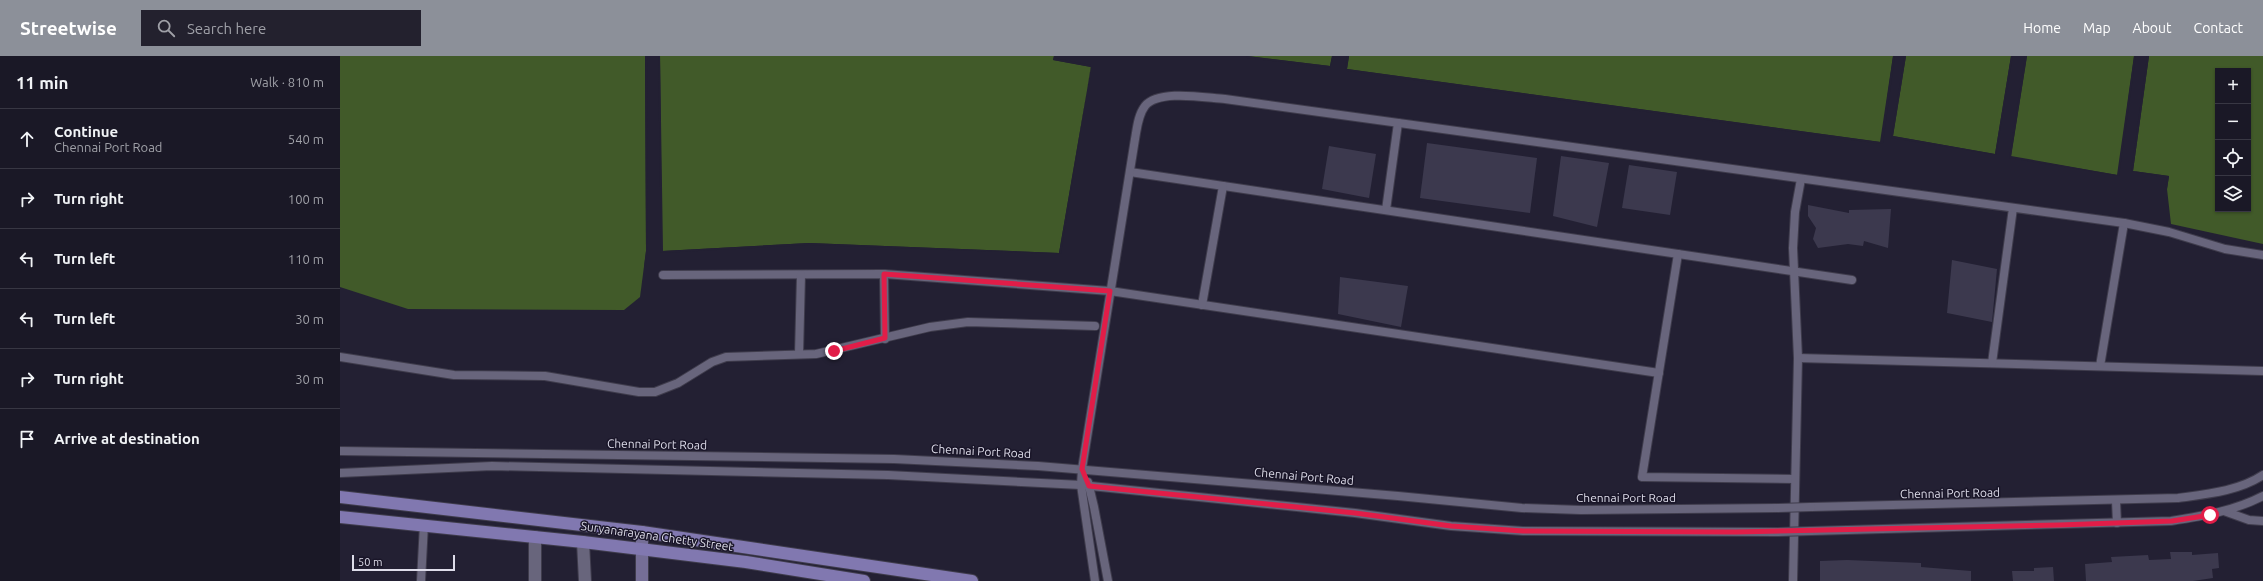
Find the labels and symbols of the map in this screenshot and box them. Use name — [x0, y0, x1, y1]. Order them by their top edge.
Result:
route end — [825, 342, 843, 360]
street label: Chennai Port Road — [607, 437, 707, 451]
street label: Chennai Port Road — [931, 442, 1031, 460]
street label: Chennai Port Road — [1254, 465, 1354, 487]
street label: Chennai Port Road — [1900, 486, 2000, 500]
street label: Chennai Port Road — [1576, 491, 1676, 504]
route start — [2201, 506, 2219, 524]
street label: Suryanarayana Chetty Street — [580, 519, 734, 553]
scale bar — [352, 553, 455, 572]

